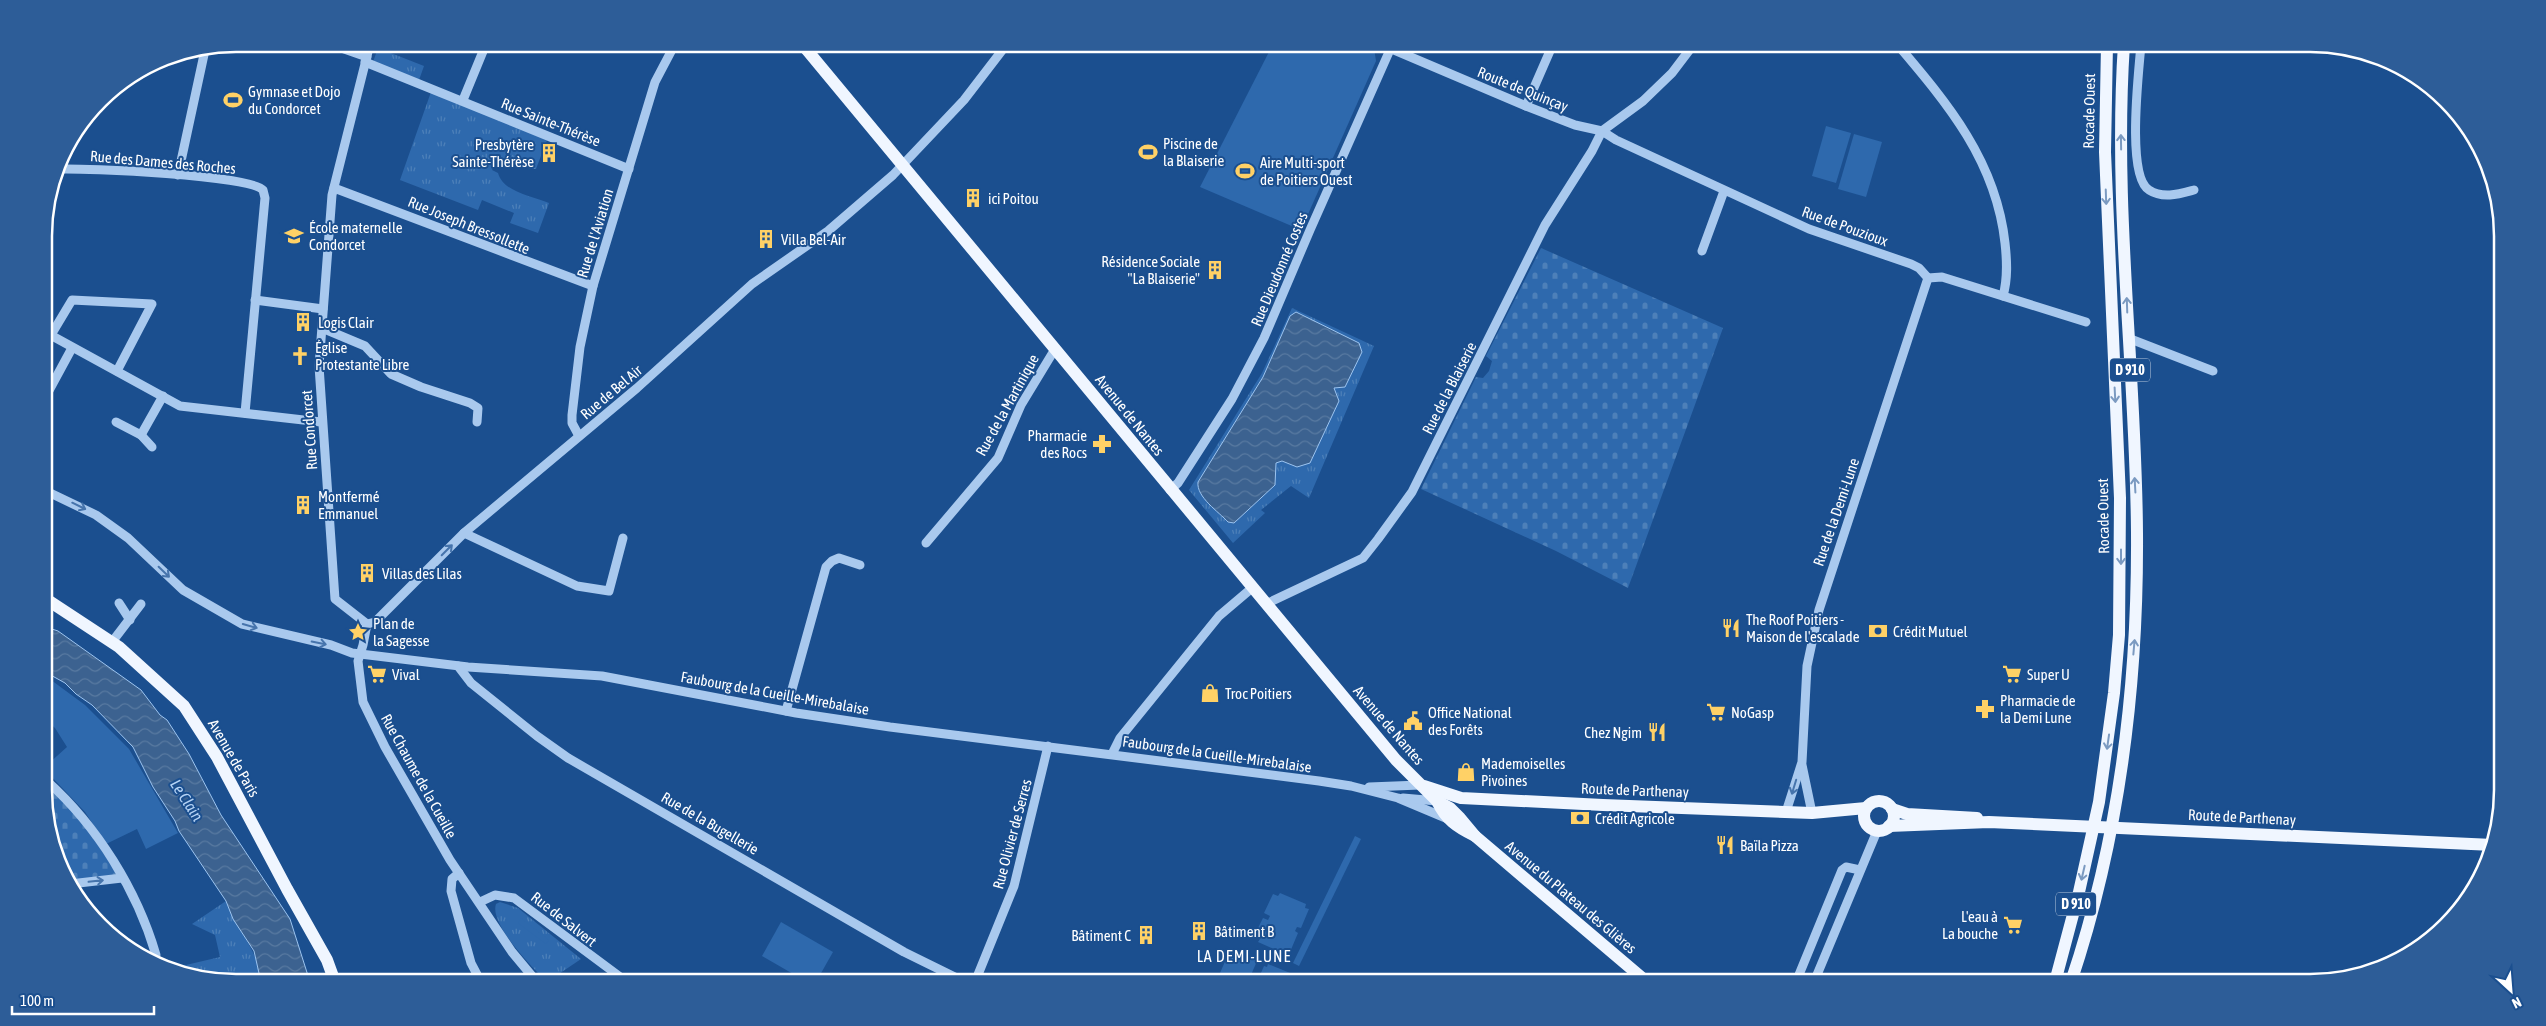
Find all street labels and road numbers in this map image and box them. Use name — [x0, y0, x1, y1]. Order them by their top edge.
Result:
street label: Route de Quinçay — [1475, 63, 1571, 115]
street label: Rocade Ouest — [2080, 73, 2098, 149]
street label: Rue Sainte-Thérèse — [499, 94, 603, 150]
street label: Rue des Dames des Roches — [90, 147, 236, 177]
street label: Rue de l'Aviation — [573, 186, 617, 280]
street label: Rue Joseph Bressollette — [406, 193, 533, 257]
street label: Rue de Pouzioux — [1800, 203, 1890, 249]
street label: Rue Dieudonné Costes — [1247, 209, 1311, 329]
street label: Rue de la Blaiserie — [1419, 339, 1480, 437]
street label: Rue de la Martinique — [972, 351, 1042, 459]
road number: D 910 — [2110, 358, 2150, 382]
street label: Rue de Bel Air — [577, 361, 646, 423]
street label: Avenue de Nantes — [1092, 371, 1168, 459]
street label: Rue Condorcet — [298, 390, 320, 470]
street label: Rue de la Demi-Lune — [1810, 456, 1862, 568]
street label: Rocade Ouest — [2094, 478, 2112, 554]
street label: Faubourg de la Cueille-Mirebalaise — [680, 668, 871, 718]
street label: Avenue de Nantes — [1350, 682, 1428, 768]
street label: Rue Chaume de la Cueille — [378, 711, 460, 841]
street label: Avenue de Paris — [205, 716, 263, 800]
street label: Faubourg de la Cueille-Mirebalaise — [1121, 732, 1313, 776]
street label: Rue Olivier de Serres — [989, 777, 1035, 891]
street label: Route de Parthenay — [1581, 780, 1689, 800]
street label: Rue de la Bugellerie — [658, 788, 762, 858]
street label: Route de Parthenay — [2188, 806, 2296, 828]
street label: Avenue du Plateau des Glières — [1502, 837, 1640, 957]
street label: Rue de Salvert — [528, 888, 600, 950]
road number: D 910 — [2056, 892, 2096, 916]

